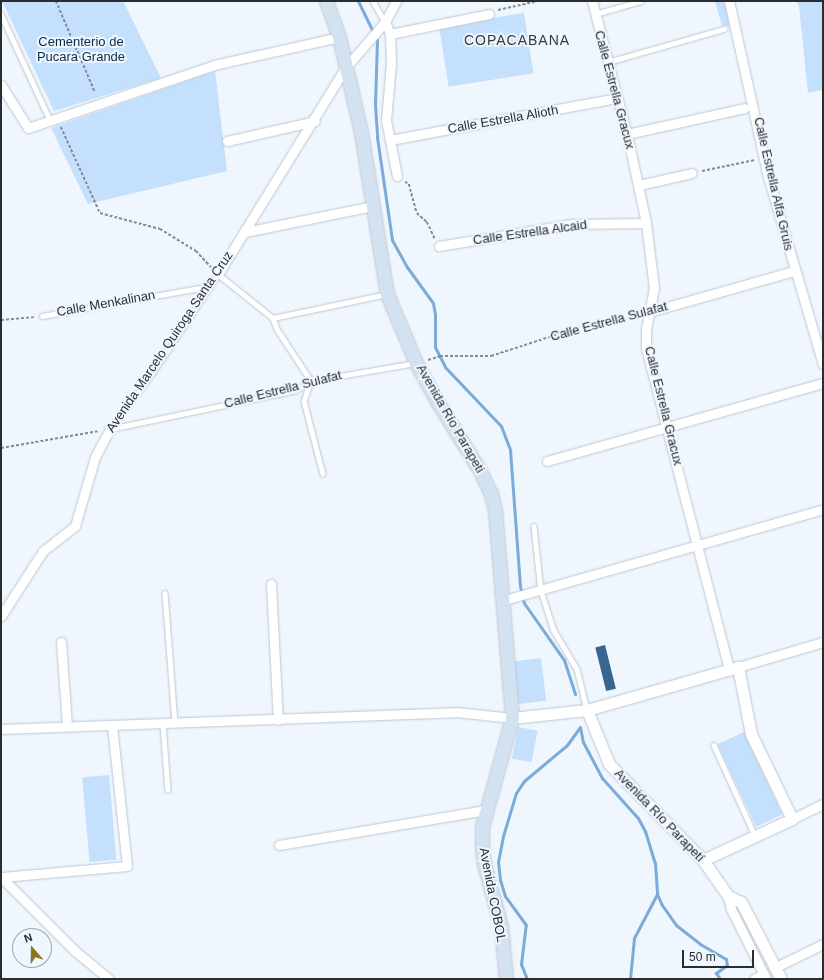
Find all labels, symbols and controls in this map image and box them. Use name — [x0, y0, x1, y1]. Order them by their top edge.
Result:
street label: Calle Estrella Gracux — [591, 29, 637, 151]
district label: COPACABANA — [464, 32, 570, 48]
park label: Cementerio de Pucara Grande — [37, 35, 125, 66]
street label: Calle Estrella Alioth — [446, 103, 560, 137]
street label: Calle Estrella Alfa Gruis — [750, 115, 796, 253]
street label: Calle Estrella Alcaid — [472, 217, 588, 249]
street label: Avenida Marcelo Quiroga Santa Cruz — [103, 248, 237, 436]
street label: Calle Menkalinan — [56, 288, 156, 320]
street label: Calle Estrella Sulafat — [549, 299, 669, 345]
street label: Calle Estrella Gracux — [641, 345, 685, 467]
street label: Avenida Río Parapeti — [413, 362, 487, 476]
street label: Calle Estrella Sulafat — [223, 368, 343, 412]
street label: Avenida Río Parapetí — [611, 766, 707, 866]
street label: Avenida COBOL — [475, 846, 509, 944]
north arrow — [12, 928, 52, 968]
text: N — [22, 931, 34, 945]
scale bar — [684, 942, 756, 968]
text: 50 m — [689, 950, 716, 964]

